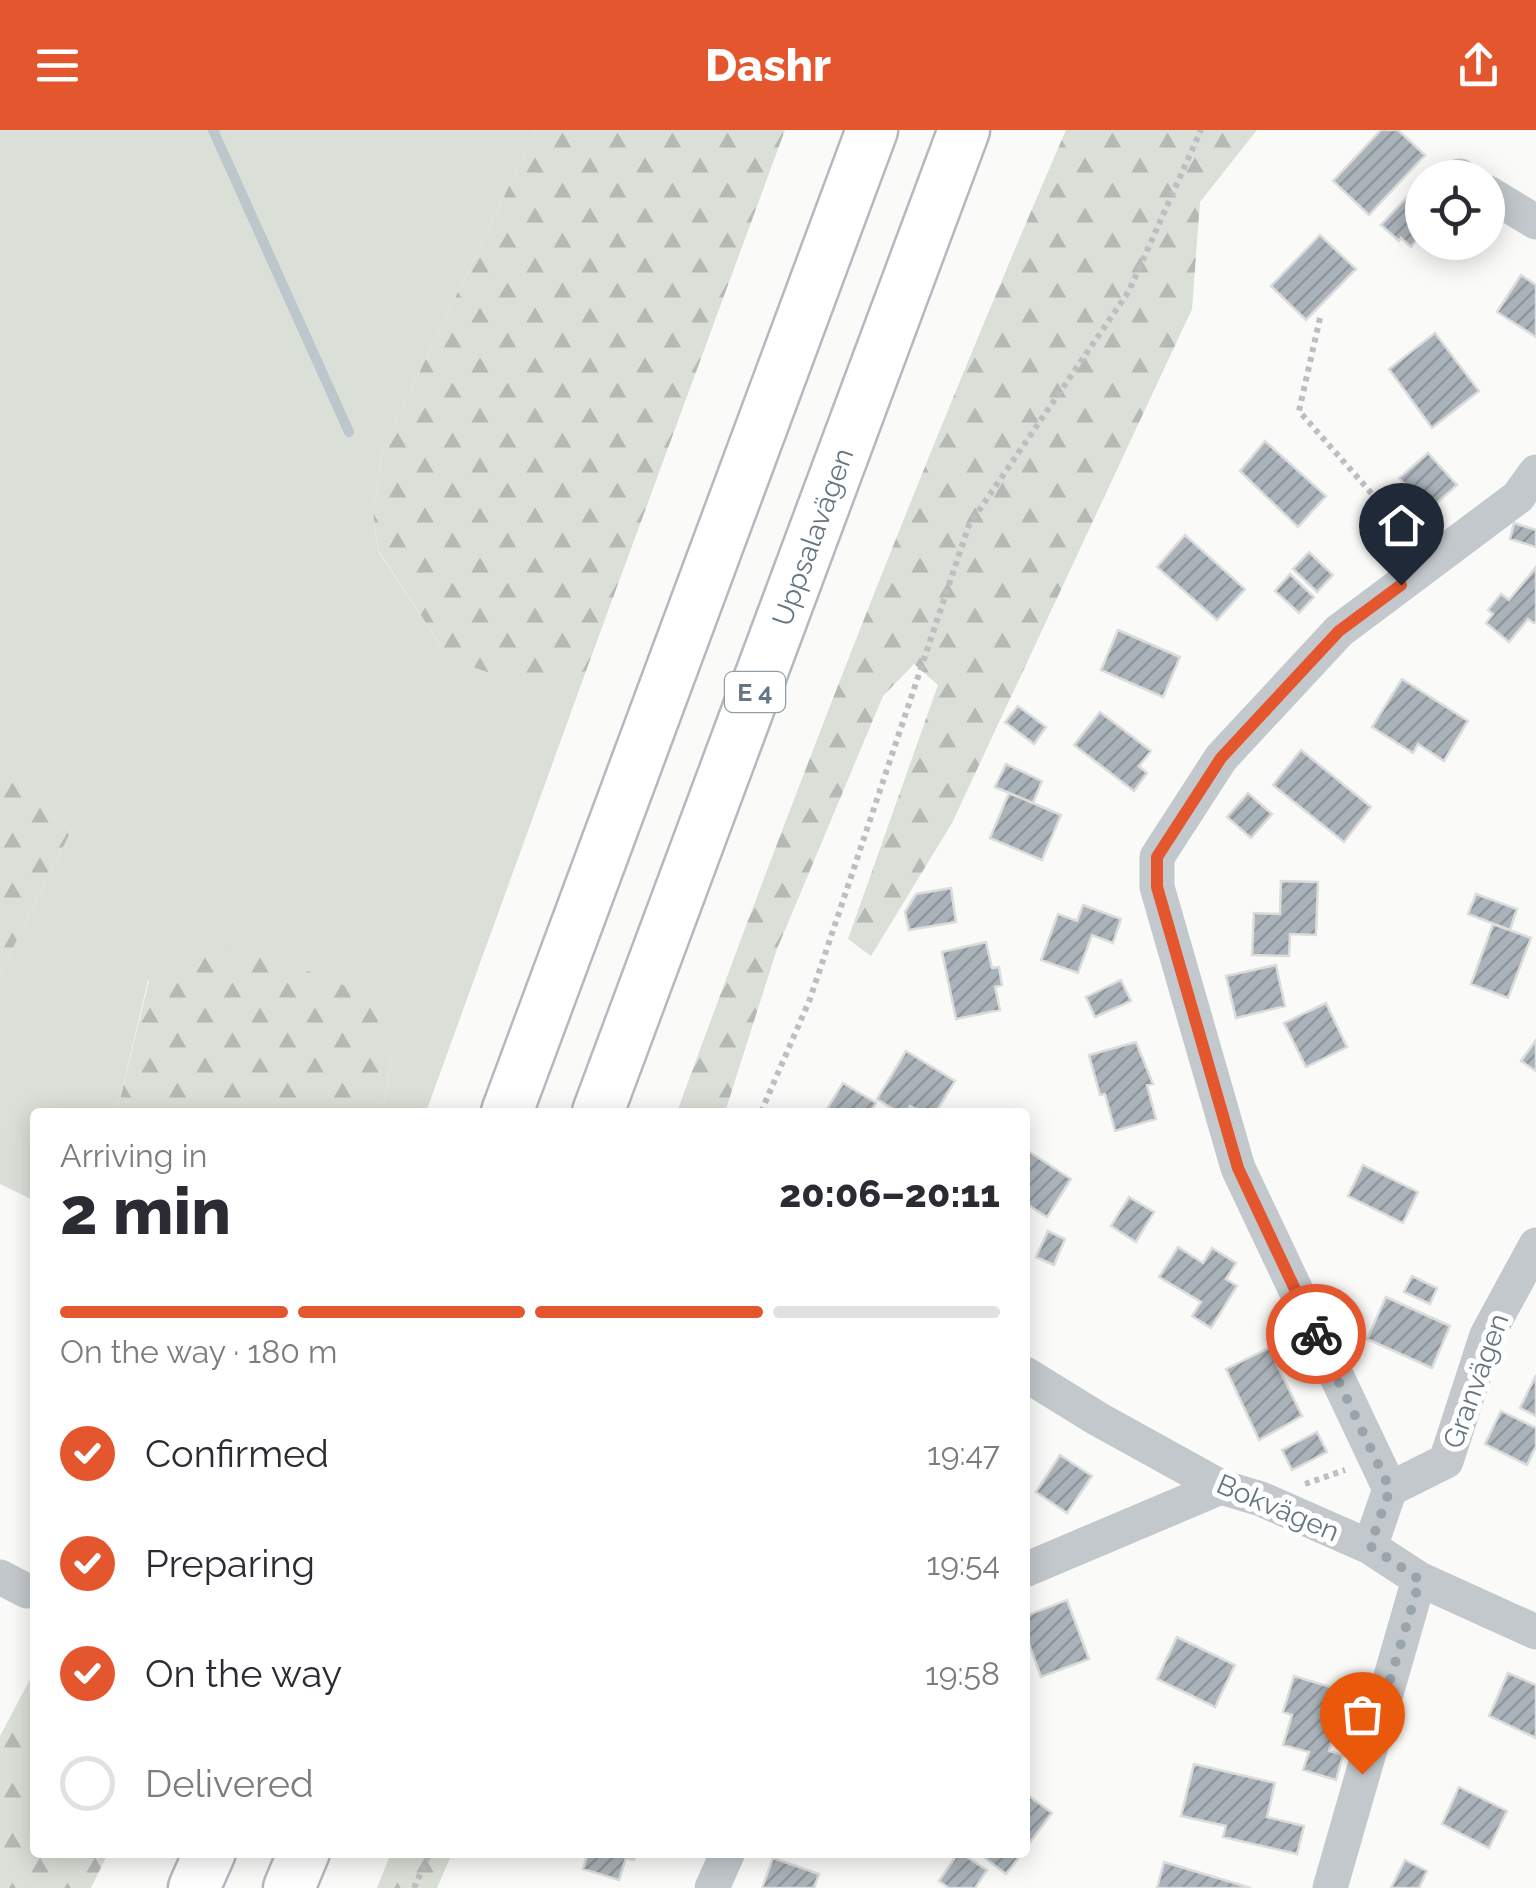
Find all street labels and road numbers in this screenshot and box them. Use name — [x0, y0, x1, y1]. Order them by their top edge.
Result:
street label: Uppsalavägen — [766, 444, 860, 630]
road number: E 4 — [725, 672, 785, 712]
street label: Granvägen — [1436, 1309, 1516, 1453]
street label: Bokvägen — [1212, 1467, 1344, 1549]

